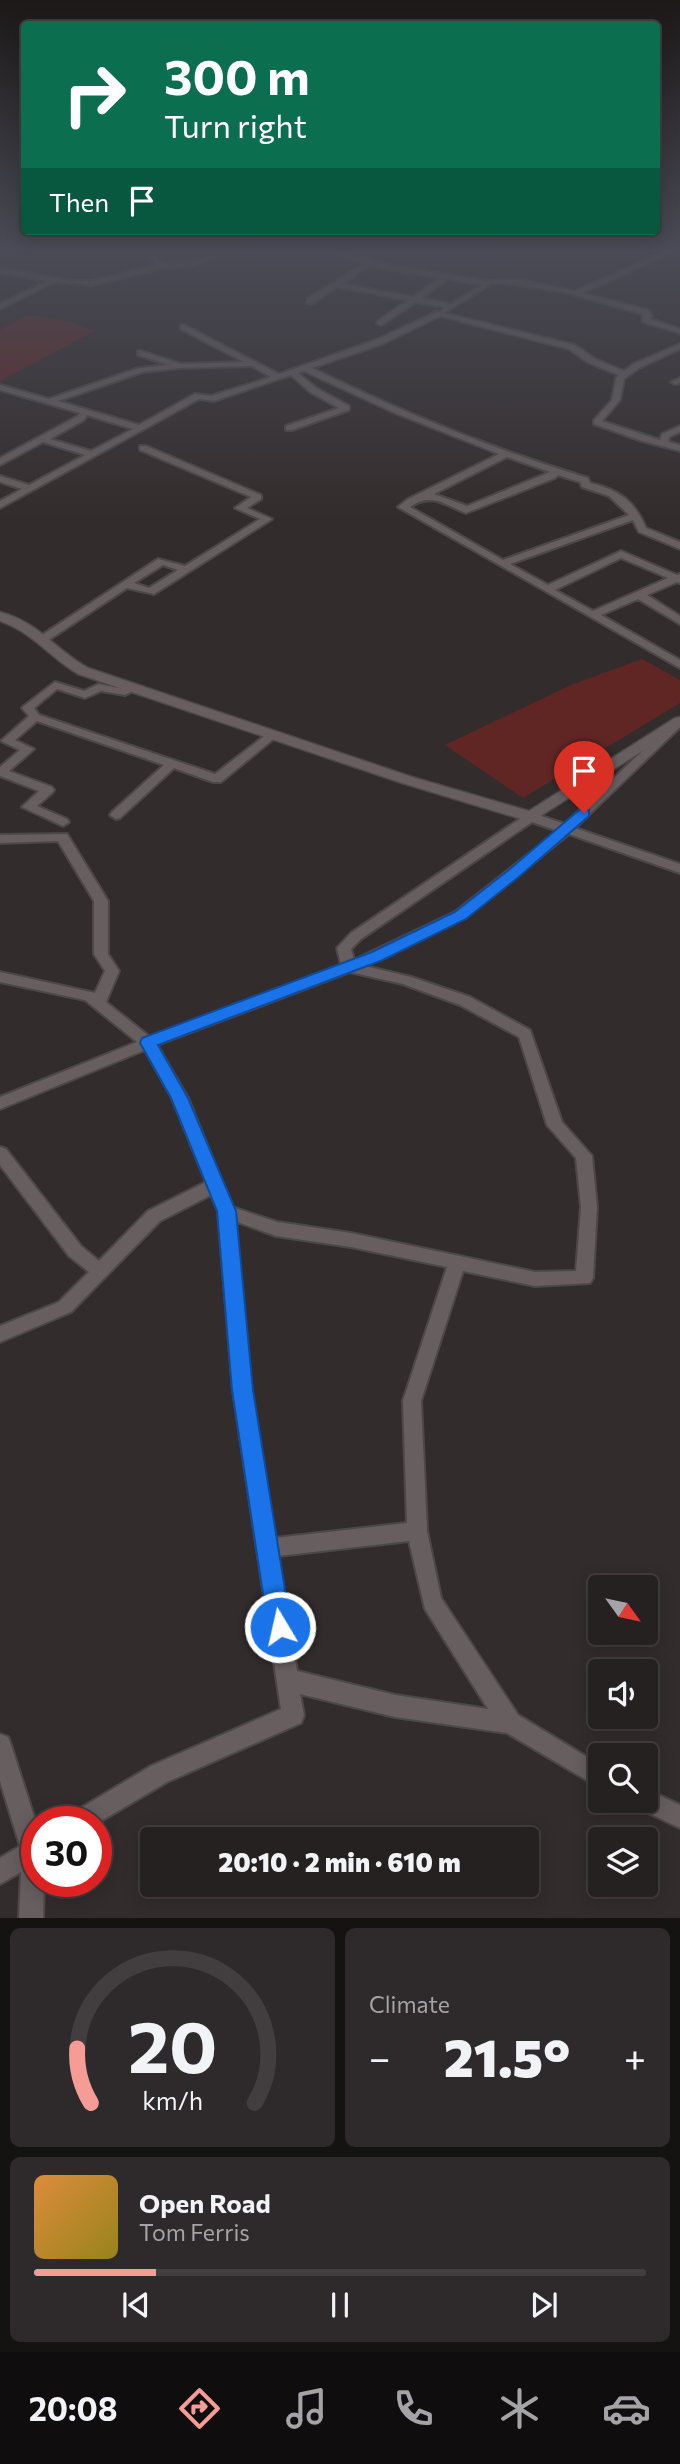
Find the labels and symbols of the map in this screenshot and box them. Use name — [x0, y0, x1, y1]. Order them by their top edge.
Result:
pin — [554, 741, 614, 813]
north arrow — [588, 1575, 658, 1645]
position arrow — [243, 1590, 317, 1664]
speed limit sign: 30 — [21, 1806, 112, 1897]

